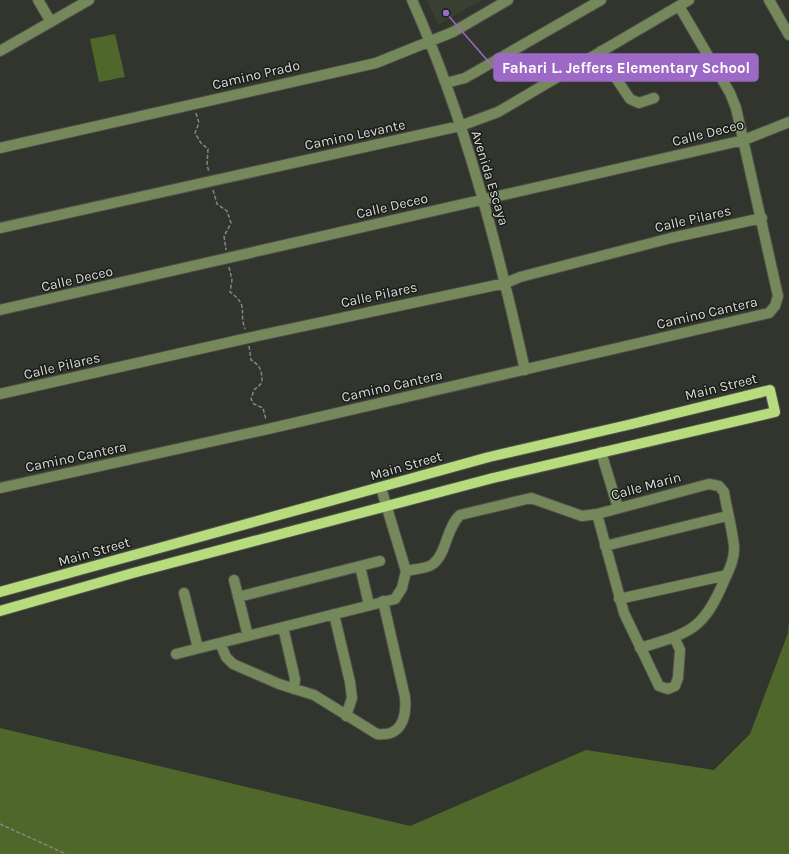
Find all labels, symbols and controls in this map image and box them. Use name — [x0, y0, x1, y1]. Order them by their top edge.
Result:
callout: Fahari L. Jeffers Elementary School — [494, 54, 758, 81]
street label: Camino Prado — [211, 57, 301, 93]
text: Fahari L. Jeffers Elementary School — [502, 59, 750, 77]
street label: Camino Levante — [303, 116, 407, 154]
street label: Calle Deceo — [670, 116, 746, 150]
street label: Avenida Escaya — [468, 129, 512, 227]
street label: Calle Deceo — [354, 189, 430, 223]
street label: Calle Pilares — [653, 202, 733, 236]
street label: Calle Deceo — [39, 262, 115, 296]
street label: Calle Pilares — [339, 279, 419, 311]
street label: Camino Cantera — [655, 293, 759, 333]
street label: Calle Pilares — [22, 349, 102, 383]
street label: Camino Cantera — [340, 366, 444, 406]
street label: Main Street — [683, 370, 759, 404]
street label: Camino Cantera — [24, 438, 128, 476]
street label: Main Street — [368, 448, 444, 484]
street label: Calle Marin — [609, 468, 683, 504]
street label: Main Street — [56, 534, 132, 570]

